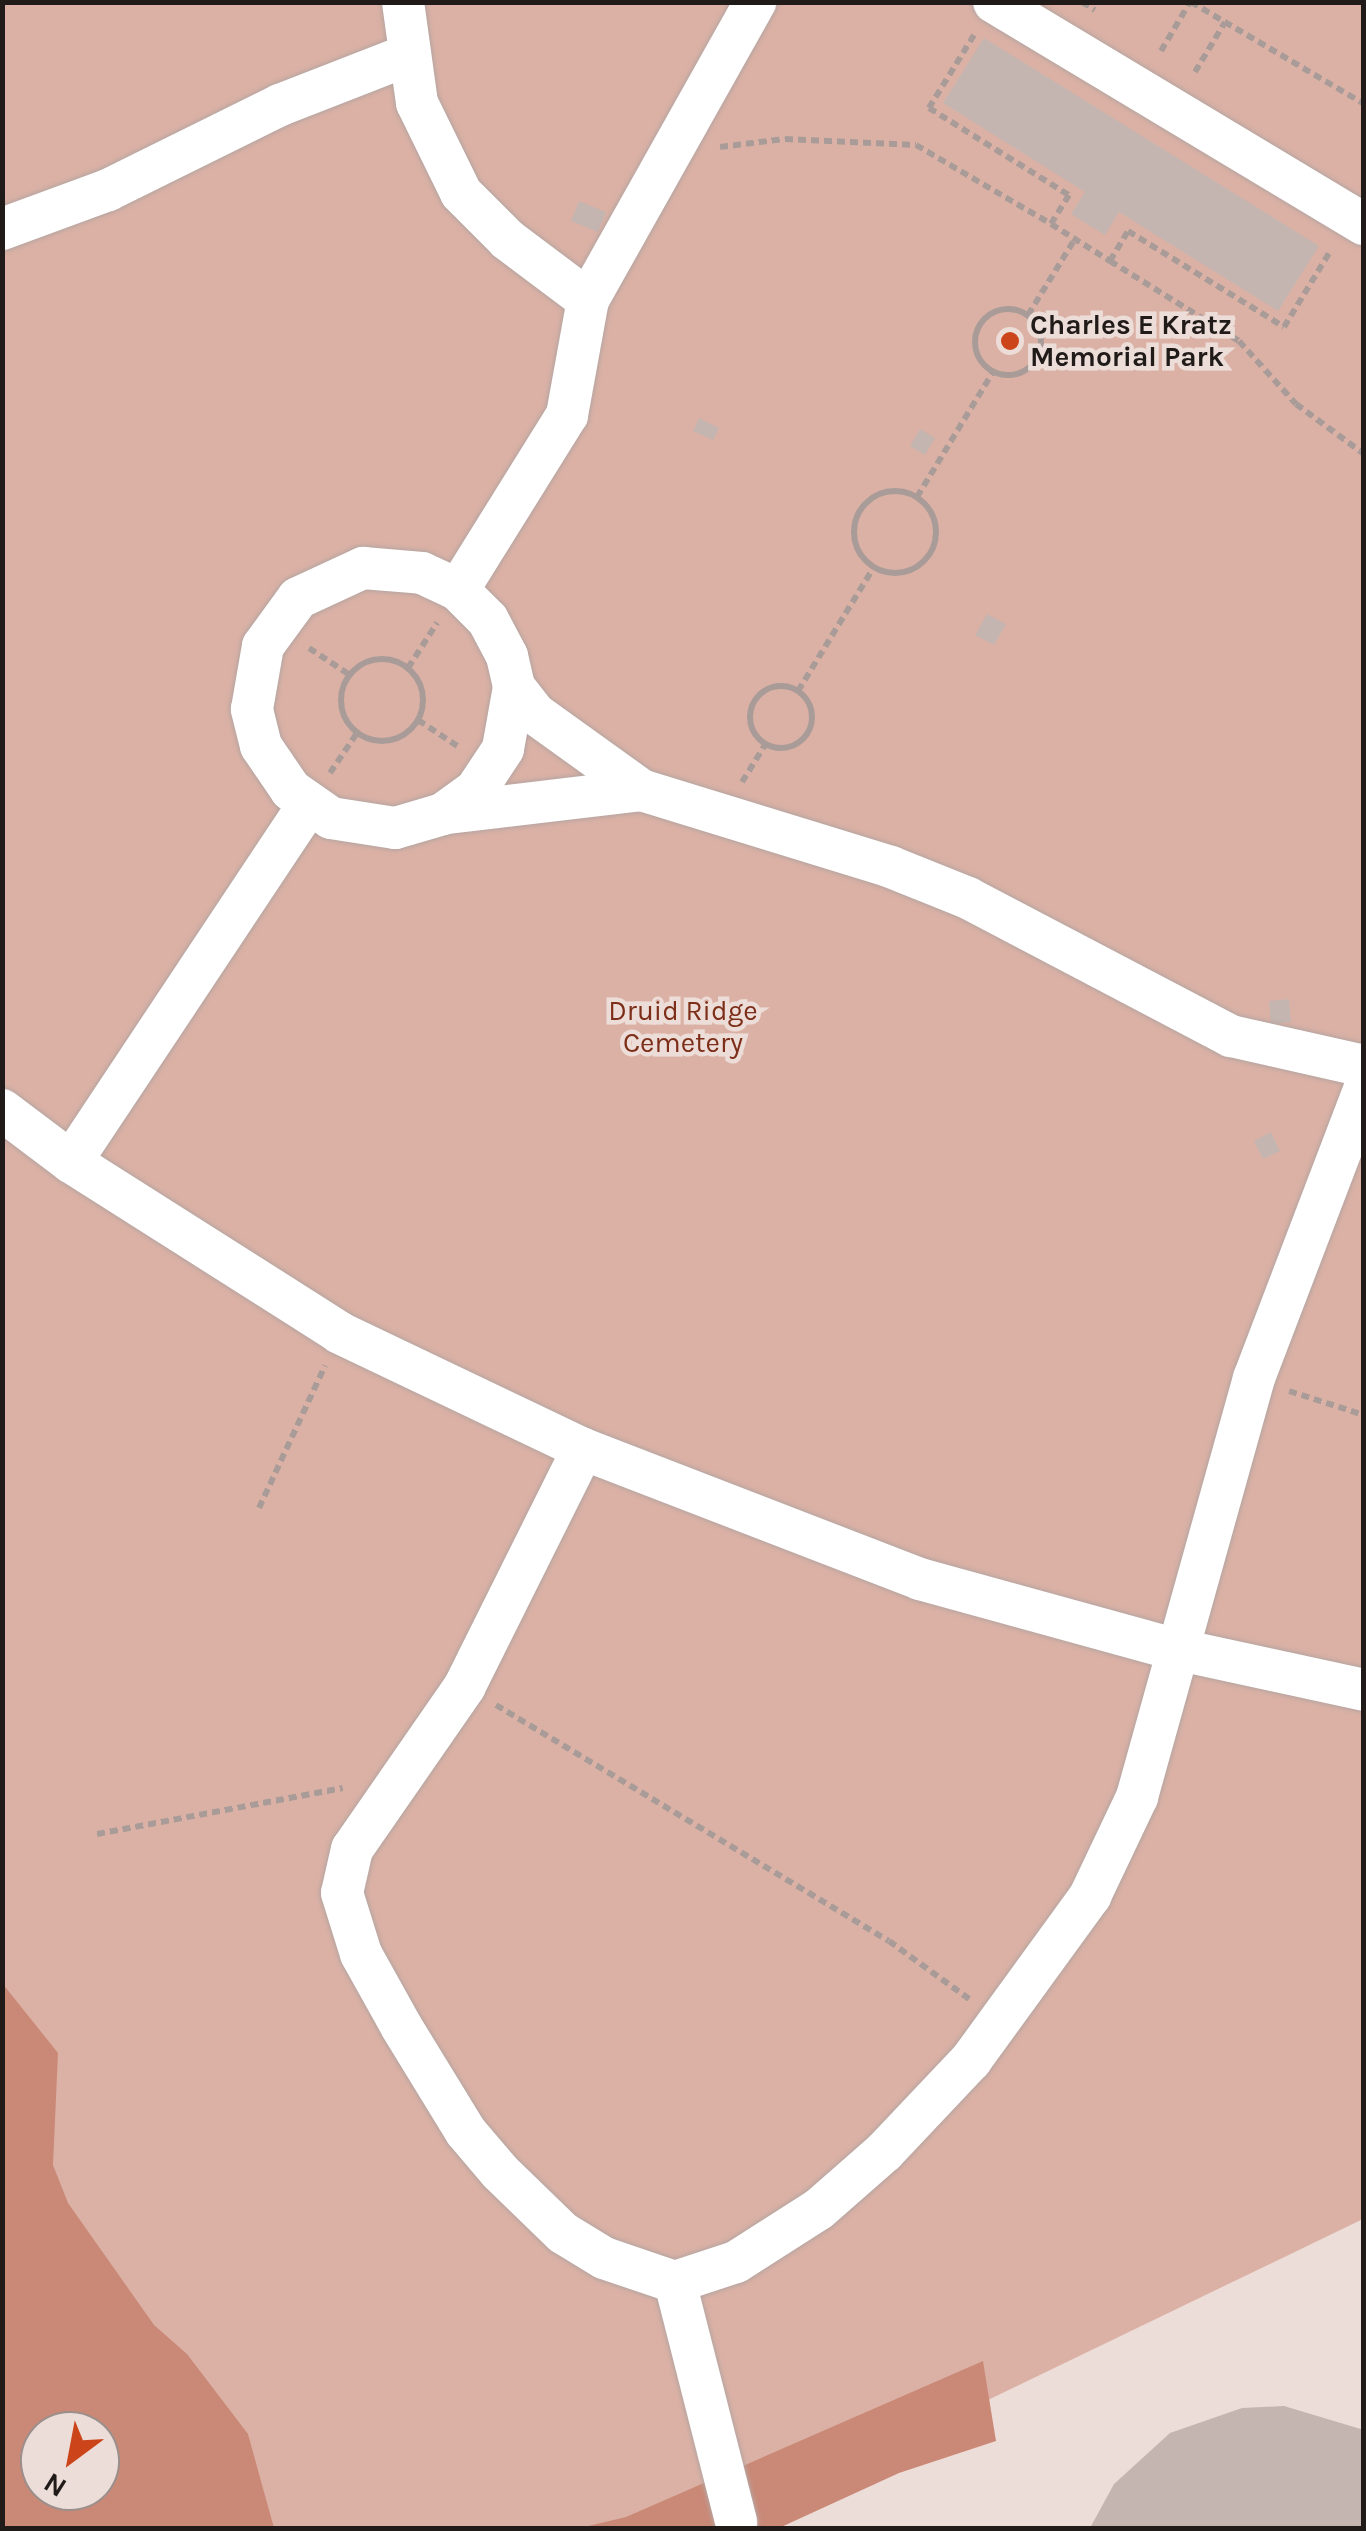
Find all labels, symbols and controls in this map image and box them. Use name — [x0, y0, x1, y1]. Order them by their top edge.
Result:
place label: Charles E Kratz Memorial Park — [1030, 308, 1232, 374]
marker: Charles E Kratz Memorial Park — [999, 330, 1021, 352]
park label: Druid Ridge Cemetery — [608, 994, 758, 1060]
north arrow — [20, 2411, 120, 2511]
text: N — [38, 2466, 72, 2504]

